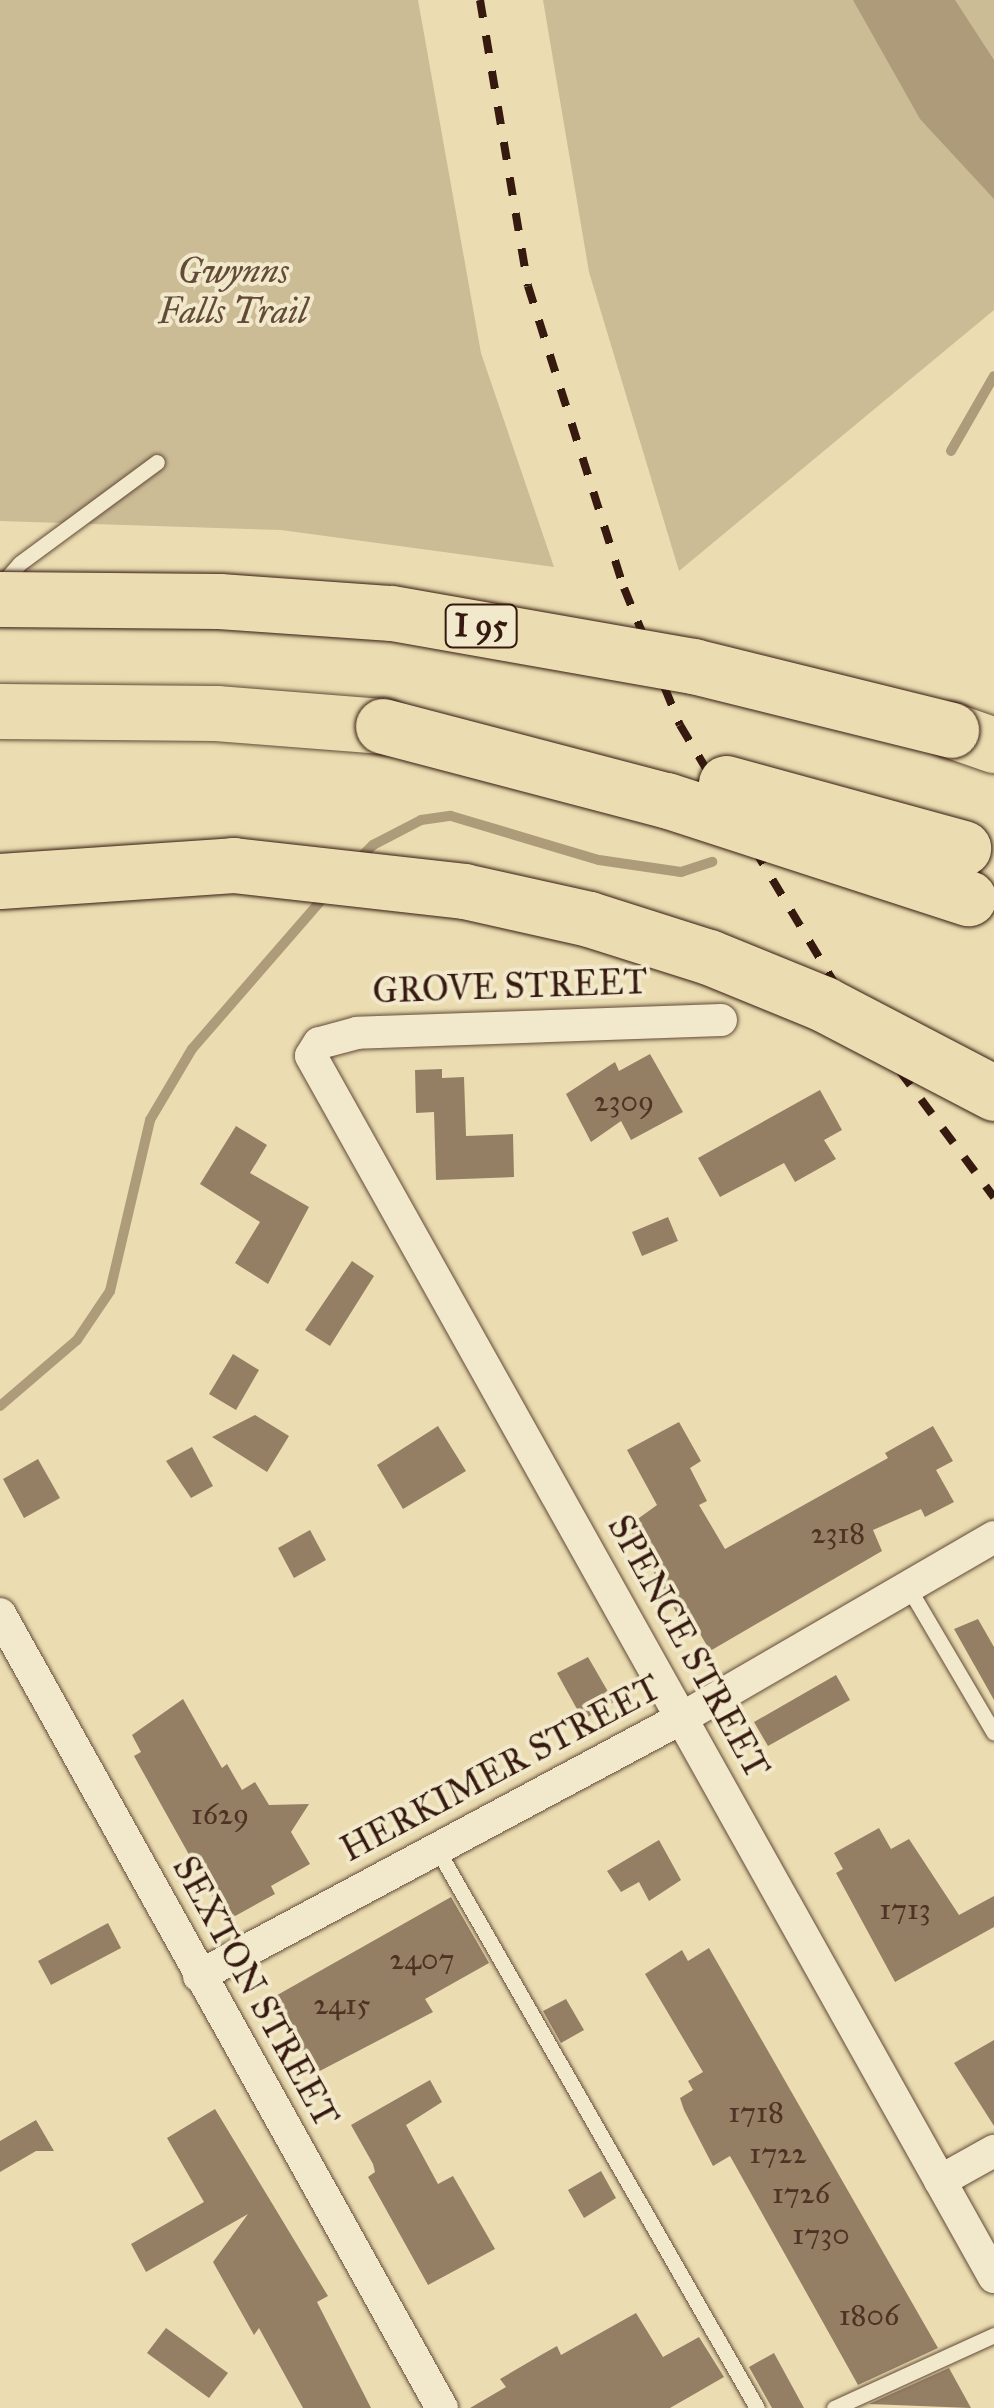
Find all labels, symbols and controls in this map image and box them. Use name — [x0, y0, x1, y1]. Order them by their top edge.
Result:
park label: Gwynns Falls Trail — [158, 251, 308, 333]
road number: I 95 — [444, 599, 518, 653]
street label: GROVE STREET — [372, 961, 648, 1013]
house number: 2309 — [594, 1083, 654, 1119]
street label: SPENCE STREET — [598, 1508, 778, 1786]
house number: 2318 — [811, 1515, 865, 1551]
street label: HERKIMER STREET — [334, 1667, 668, 1871]
house number: 1629 — [191, 1796, 249, 1832]
street label: SEXTON STREET — [163, 1849, 347, 2135]
house number: 1713 — [879, 1891, 931, 1927]
house number: 2407 — [390, 1941, 454, 1977]
house number: 2415 — [313, 1986, 371, 2022]
house number: 1718 — [728, 2094, 784, 2130]
house number: 1722 — [749, 2135, 807, 2171]
house number: 1726 — [772, 2175, 830, 2211]
house number: 1730 — [792, 2216, 850, 2252]
house number: 1806 — [839, 2297, 899, 2333]

